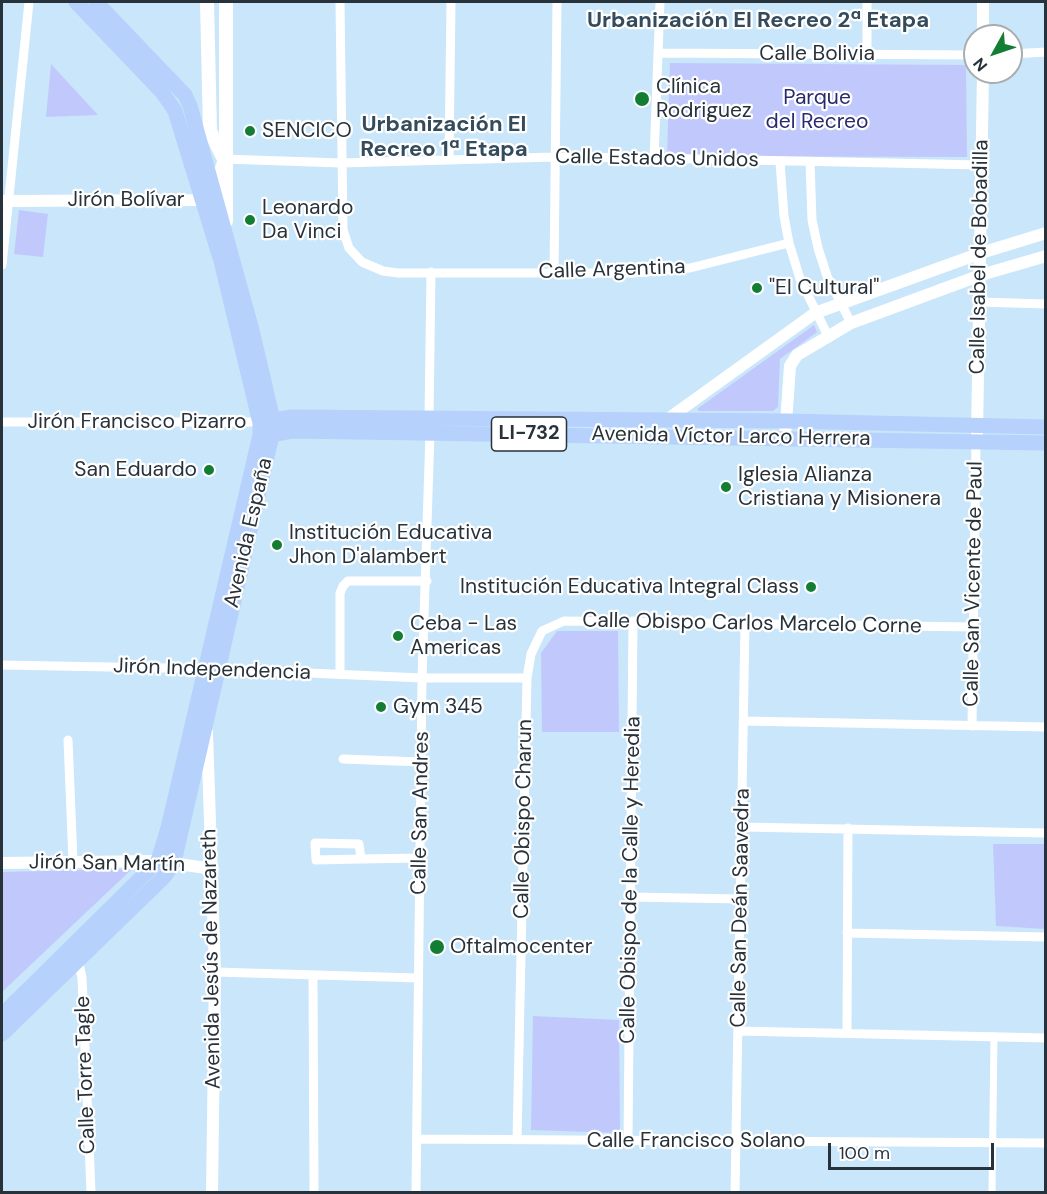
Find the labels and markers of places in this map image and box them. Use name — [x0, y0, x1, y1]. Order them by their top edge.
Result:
place label: Clínica Rodriguez — [656, 74, 752, 124]
marker: Clínica Rodriguez — [633, 90, 651, 108]
place label: SENCICO — [262, 118, 352, 144]
marker: SENCICO — [243, 124, 257, 138]
place label: Leonardo Da Vinci — [262, 195, 353, 245]
marker: Leonardo Da Vinci — [243, 213, 257, 227]
place label: "El Cultural" — [769, 275, 879, 301]
marker: "El Cultural" — [750, 281, 764, 295]
place label: San Eduardo — [74, 457, 197, 483]
place label: Iglesia Alianza Cristiana y Misionera — [738, 462, 941, 512]
marker: San Eduardo — [202, 463, 216, 477]
marker: Iglesia Alianza Cristiana y Misionera — [719, 480, 733, 494]
place label: Institución Educativa Jhon D'alambert — [289, 520, 492, 570]
marker: Institución Educativa Jhon D'alambert — [270, 538, 284, 552]
place label: Institución Educativa Integral Class — [460, 574, 799, 600]
marker: Institución Educativa Integral Class — [804, 580, 818, 594]
place label: Ceba - Las Americas — [410, 611, 517, 661]
marker: Ceba - Las Americas — [391, 629, 405, 643]
place label: Gym 345 — [393, 694, 483, 720]
marker: Gym 345 — [374, 700, 388, 714]
place label: Oftalmocenter — [450, 934, 593, 960]
marker: Oftalmocenter — [428, 938, 446, 956]

